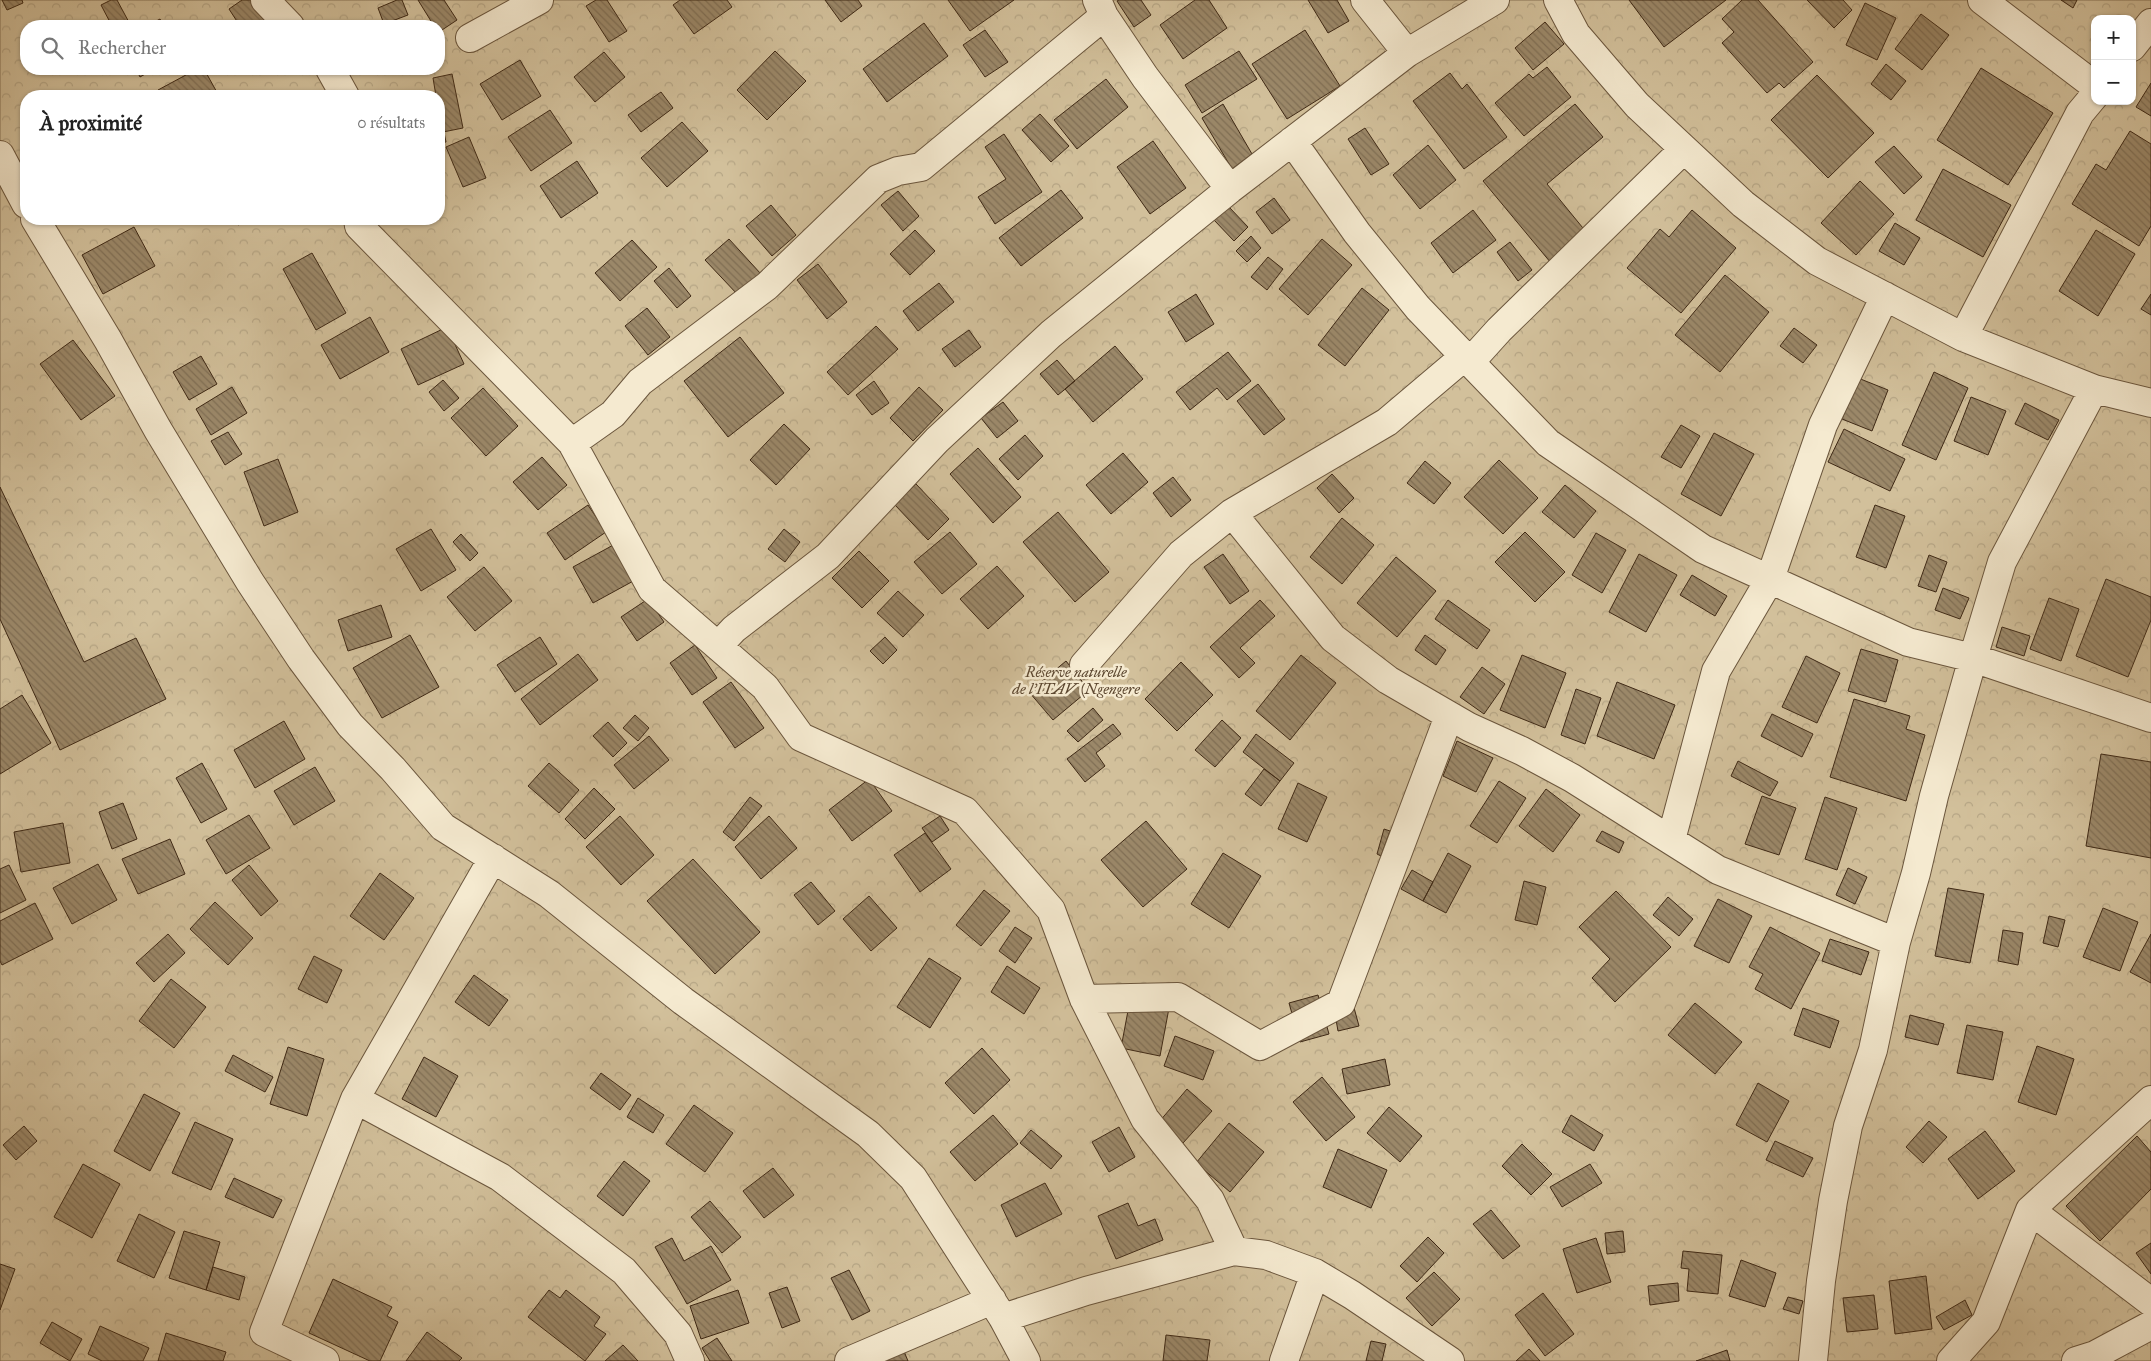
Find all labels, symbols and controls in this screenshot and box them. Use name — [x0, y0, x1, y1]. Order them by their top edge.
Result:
map controls — [2091, 15, 2136, 105]
button: + — [2091, 15, 2136, 60]
search box — [20, 20, 445, 75]
icon: search — [38, 34, 66, 62]
text: Rechercher — [78, 36, 166, 59]
button: − — [2091, 60, 2136, 105]
text: À proximité — [40, 110, 142, 136]
text: 0 résultats — [357, 113, 425, 132]
park label: Réserve naturelle de l'ITAV (Ngengere — [1011, 663, 1140, 698]

